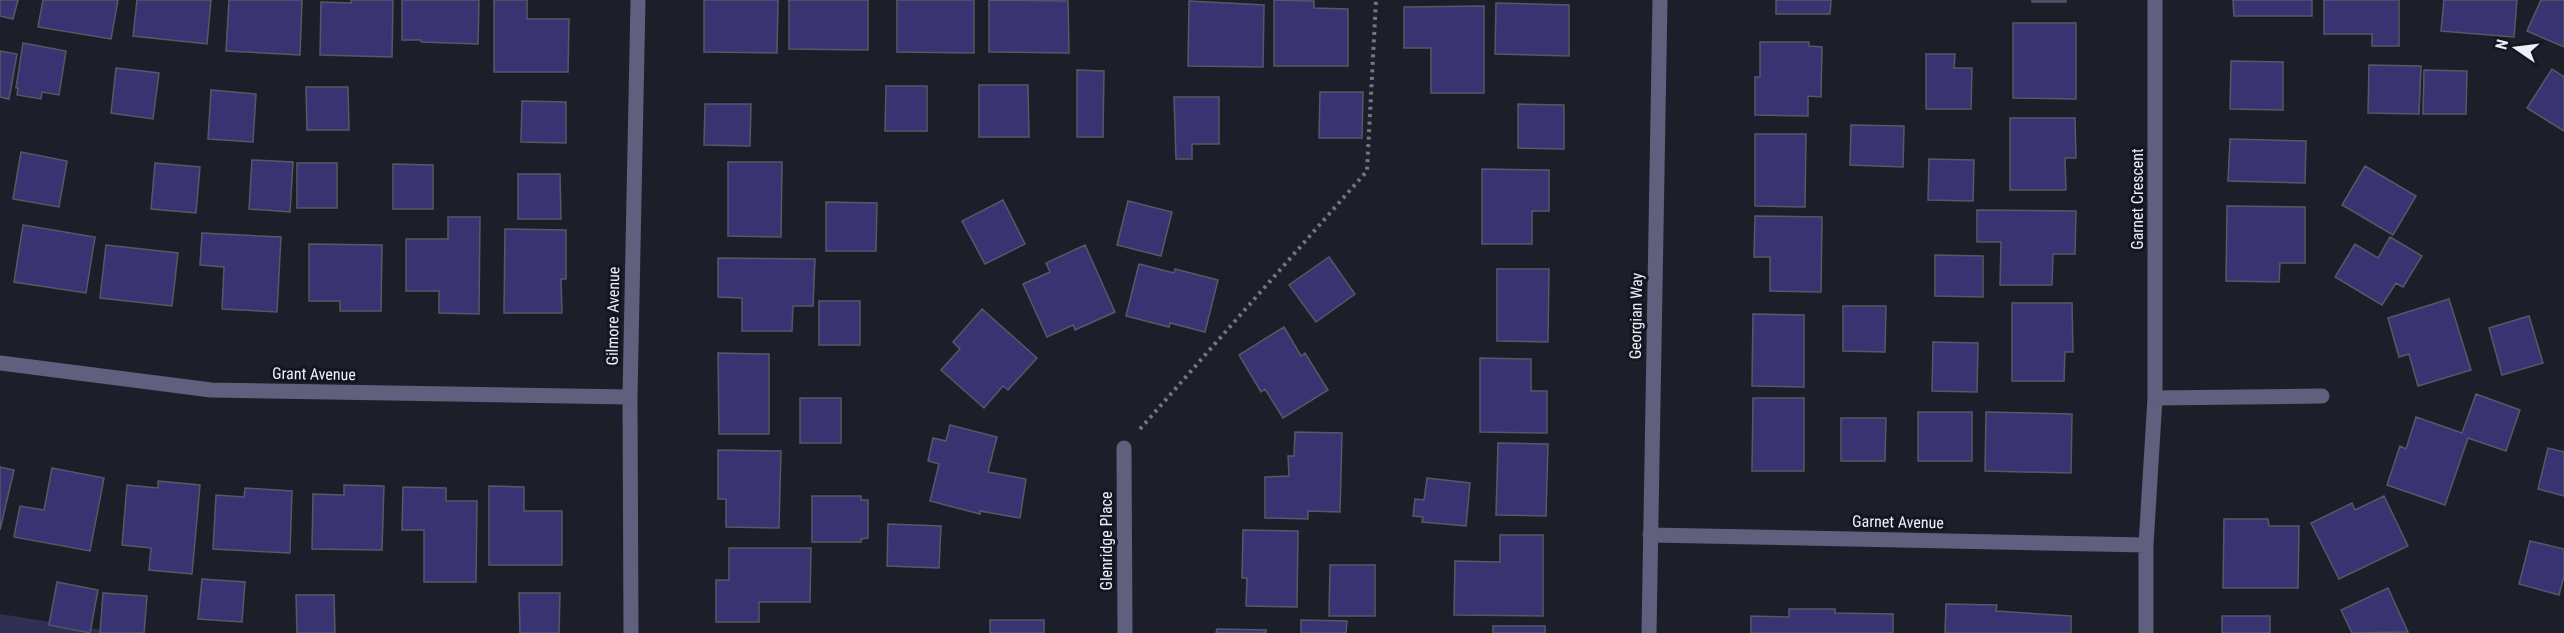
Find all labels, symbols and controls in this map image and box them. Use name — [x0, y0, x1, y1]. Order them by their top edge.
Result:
north arrow — [2486, 18, 2546, 78]
text: N — [2492, 37, 2512, 52]
street label: Garnet Crescent — [2128, 148, 2147, 250]
street label: Gilmore Avenue — [603, 266, 623, 366]
street label: Georgian Way — [1626, 272, 1646, 359]
street label: Grant Avenue — [272, 364, 356, 384]
street label: Glenridge Place — [1097, 491, 1116, 591]
street label: Garnet Avenue — [1852, 512, 1944, 532]

